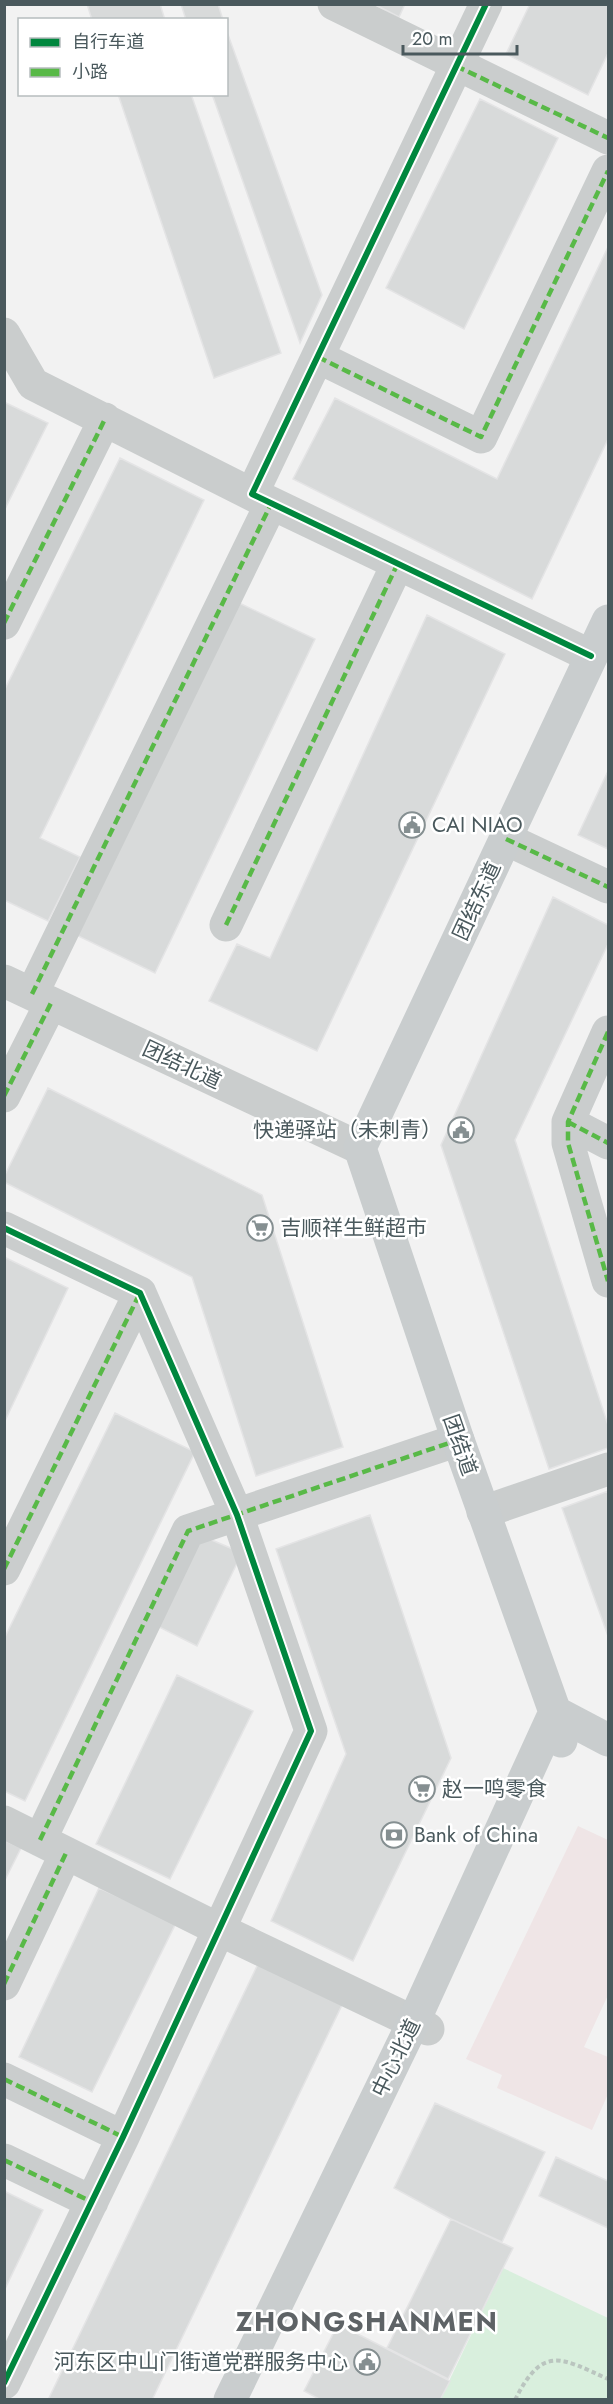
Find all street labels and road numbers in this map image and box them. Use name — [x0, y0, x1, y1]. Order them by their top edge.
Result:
street label: 团结东道 — [446, 857, 508, 945]
street label: 团结北道 — [138, 1034, 226, 1096]
street label: 团结道 — [436, 1410, 484, 1480]
street label: 中心北道 — [364, 2014, 428, 2102]

